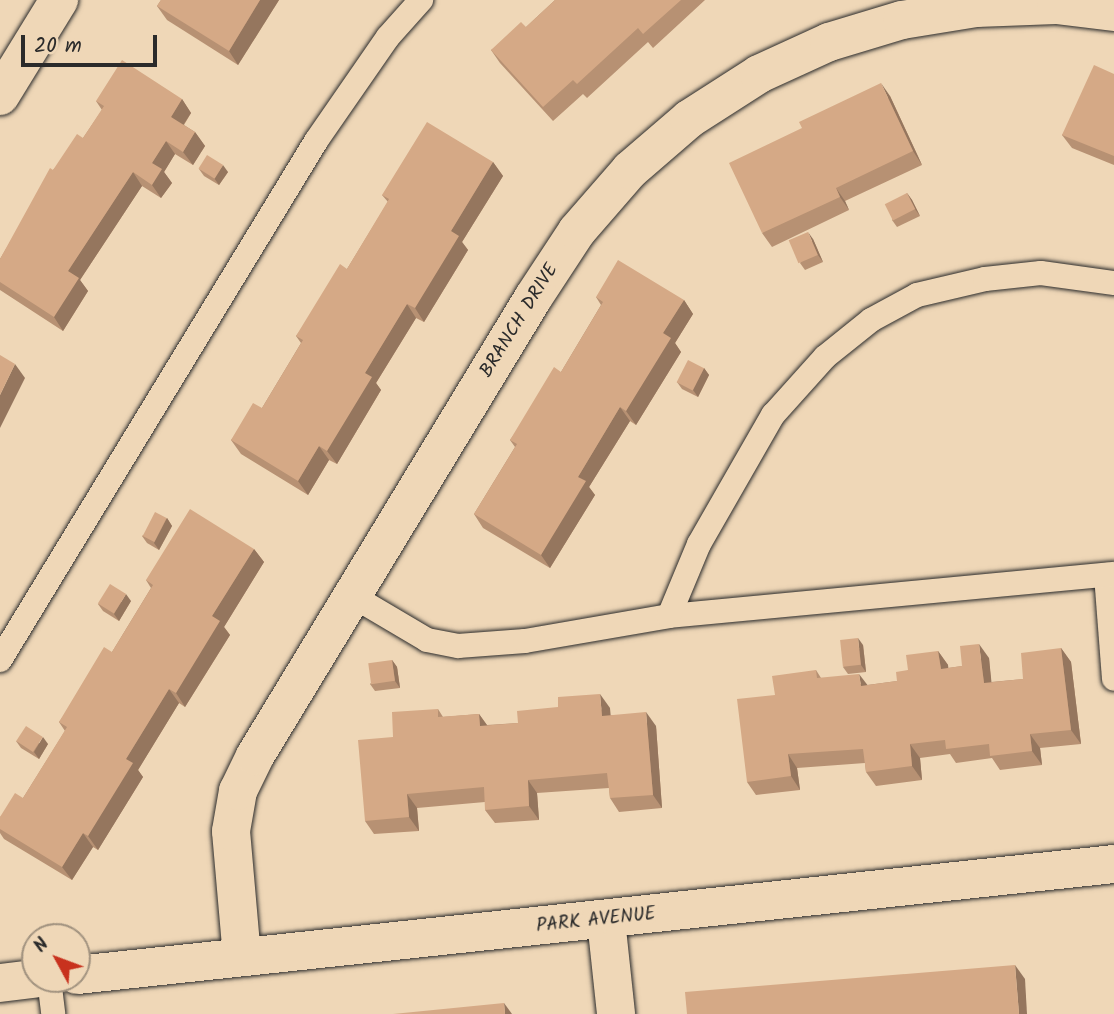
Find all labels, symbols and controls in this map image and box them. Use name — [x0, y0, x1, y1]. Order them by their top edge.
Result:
scale bar — [24, 21, 161, 65]
text: 20 m — [34, 30, 82, 63]
street label: BRANCH DRIVE — [476, 260, 564, 382]
street label: PARK AVENUE — [535, 903, 657, 939]
north arrow — [21, 923, 91, 993]
text: N — [26, 931, 57, 960]

